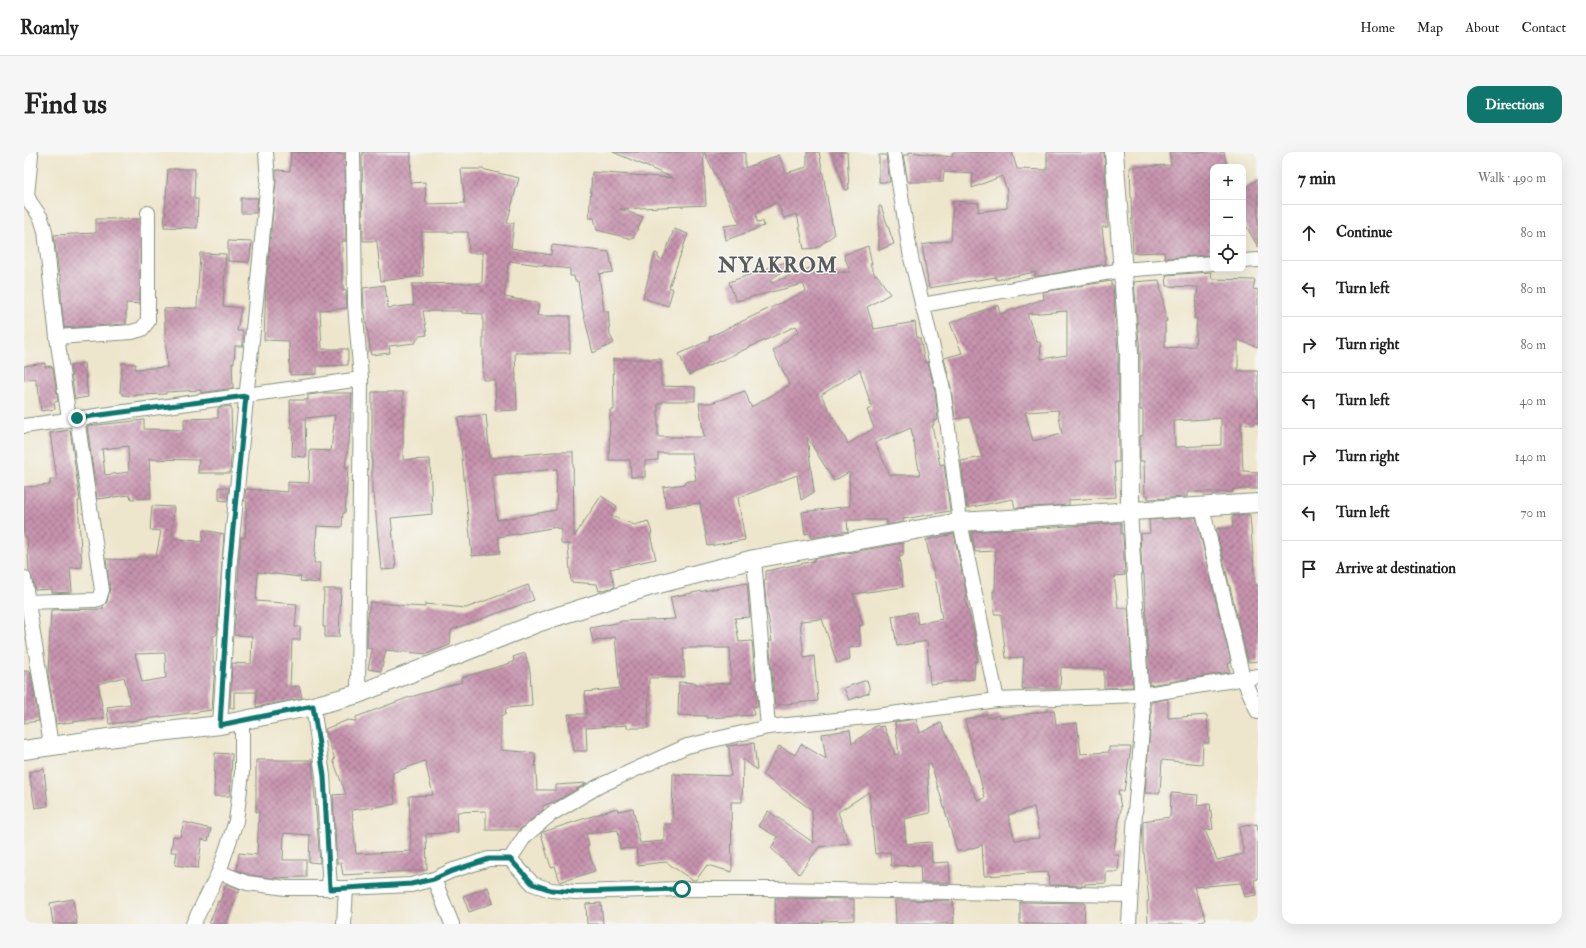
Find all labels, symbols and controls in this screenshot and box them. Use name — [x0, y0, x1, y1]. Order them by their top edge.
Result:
text: Roamly — [20, 16, 78, 40]
text: Home — [1360, 19, 1395, 36]
text: Map — [1417, 19, 1443, 36]
text: About — [1465, 19, 1499, 36]
text: Contact — [1521, 19, 1566, 36]
button: Directions — [1467, 86, 1562, 123]
text: Find us — [24, 87, 107, 122]
map controls — [1210, 164, 1246, 272]
button: + — [1210, 164, 1246, 200]
text: 7 min — [1298, 168, 1336, 189]
text: Walk · 490 m — [1478, 170, 1546, 186]
button: − — [1210, 200, 1246, 236]
icon: ahead — [1298, 222, 1320, 244]
text: Continue — [1336, 223, 1392, 242]
text: 80 m — [1520, 225, 1546, 241]
button: locate — [1210, 236, 1246, 272]
district label: NYAKROM — [717, 252, 838, 279]
icon: left — [1298, 278, 1320, 300]
text: Turn left — [1336, 279, 1390, 298]
text: 80 m — [1520, 281, 1546, 297]
icon: right — [1298, 334, 1320, 356]
text: Turn right — [1336, 335, 1399, 354]
text: 80 m — [1520, 337, 1546, 353]
icon: left — [1298, 390, 1320, 412]
text: Turn left — [1336, 391, 1390, 410]
text: 40 m — [1520, 393, 1546, 409]
route end — [68, 409, 86, 427]
icon: right — [1298, 446, 1320, 468]
text: Turn right — [1336, 447, 1399, 466]
text: 140 m — [1515, 449, 1546, 465]
icon: left — [1298, 502, 1320, 524]
text: Turn left — [1336, 503, 1390, 522]
text: 70 m — [1521, 505, 1546, 521]
icon: arrive — [1298, 558, 1320, 580]
text: Arrive at destination — [1336, 559, 1456, 578]
route start — [673, 880, 691, 898]

